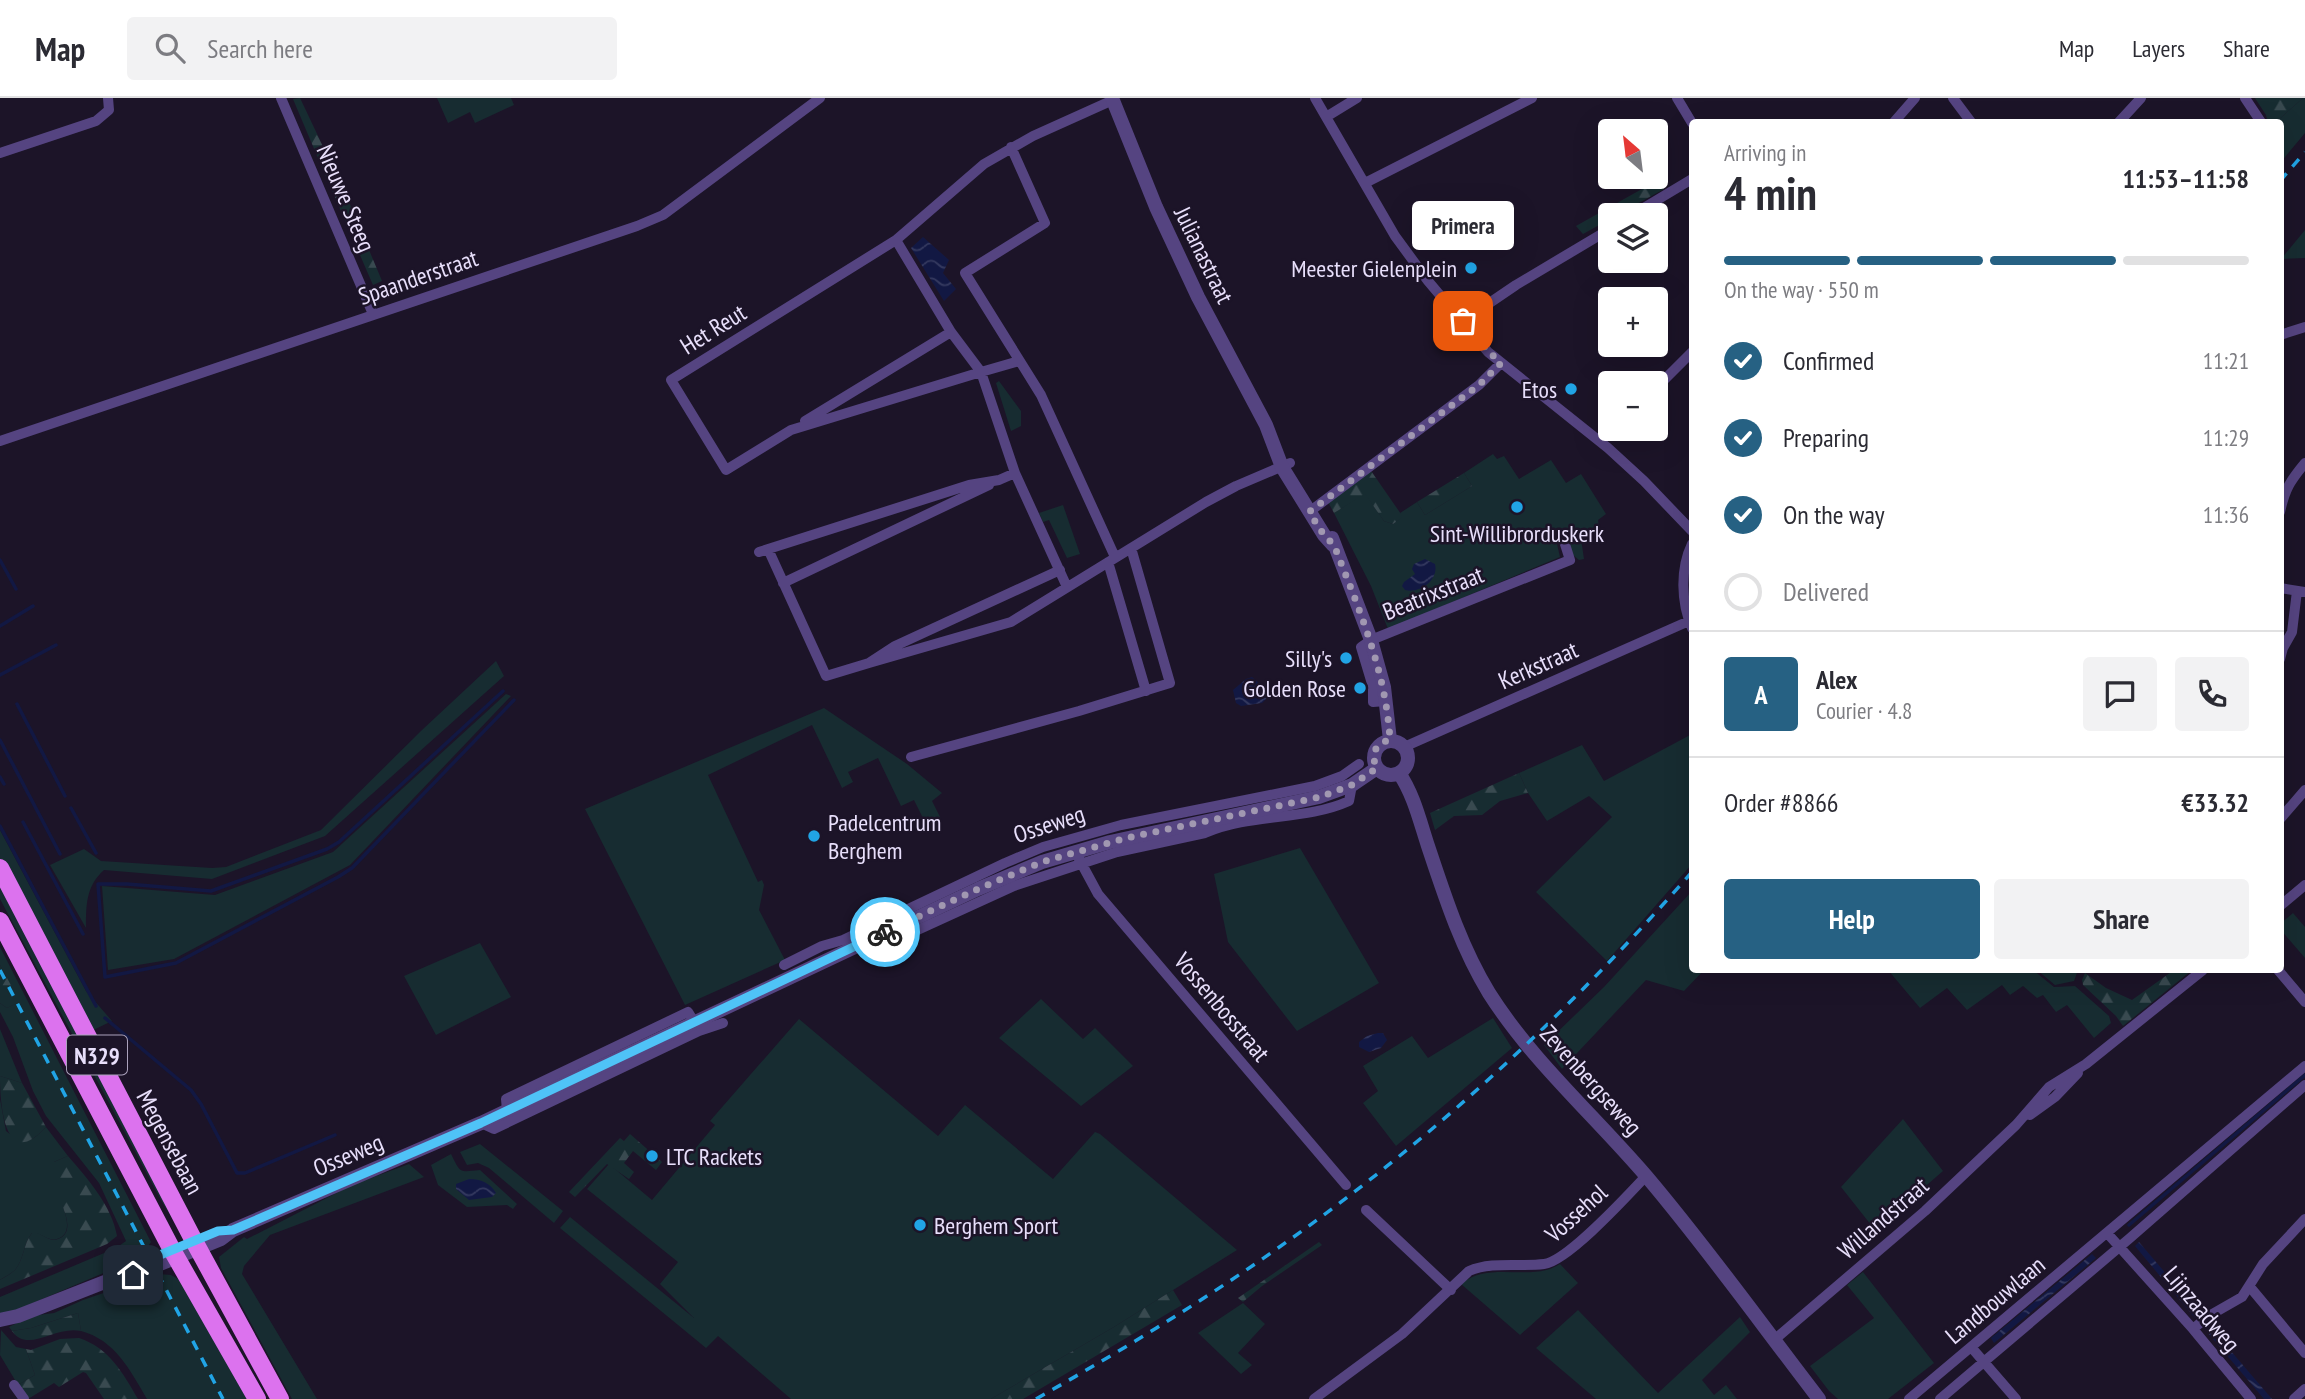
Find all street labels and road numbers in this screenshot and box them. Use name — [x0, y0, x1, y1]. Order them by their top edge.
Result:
street label: Nieuwe Steeg — [309, 140, 383, 256]
street label: Julianastraat — [1167, 201, 1241, 309]
street label: Spaanderstraat — [354, 242, 482, 312]
street label: Het Reut — [674, 297, 752, 361]
street label: Beatrixstraat — [1378, 559, 1488, 627]
street label: Kerkstraat — [1493, 634, 1583, 696]
street label: Osseweg — [1009, 798, 1089, 850]
street label: Vossenbosstraat — [1167, 945, 1277, 1068]
street label: Zevenbergseweg — [1533, 1018, 1649, 1142]
road number: N329 — [67, 1036, 127, 1074]
street label: Megensebaan — [130, 1084, 210, 1200]
street label: Osseweg — [308, 1126, 388, 1184]
street label: Willandstraat — [1831, 1170, 1935, 1266]
street label: Vossehol — [1538, 1177, 1614, 1250]
street label: Landbouwlaan — [1939, 1249, 2051, 1351]
street label: Lijnzaadweg — [2157, 1260, 2247, 1358]

